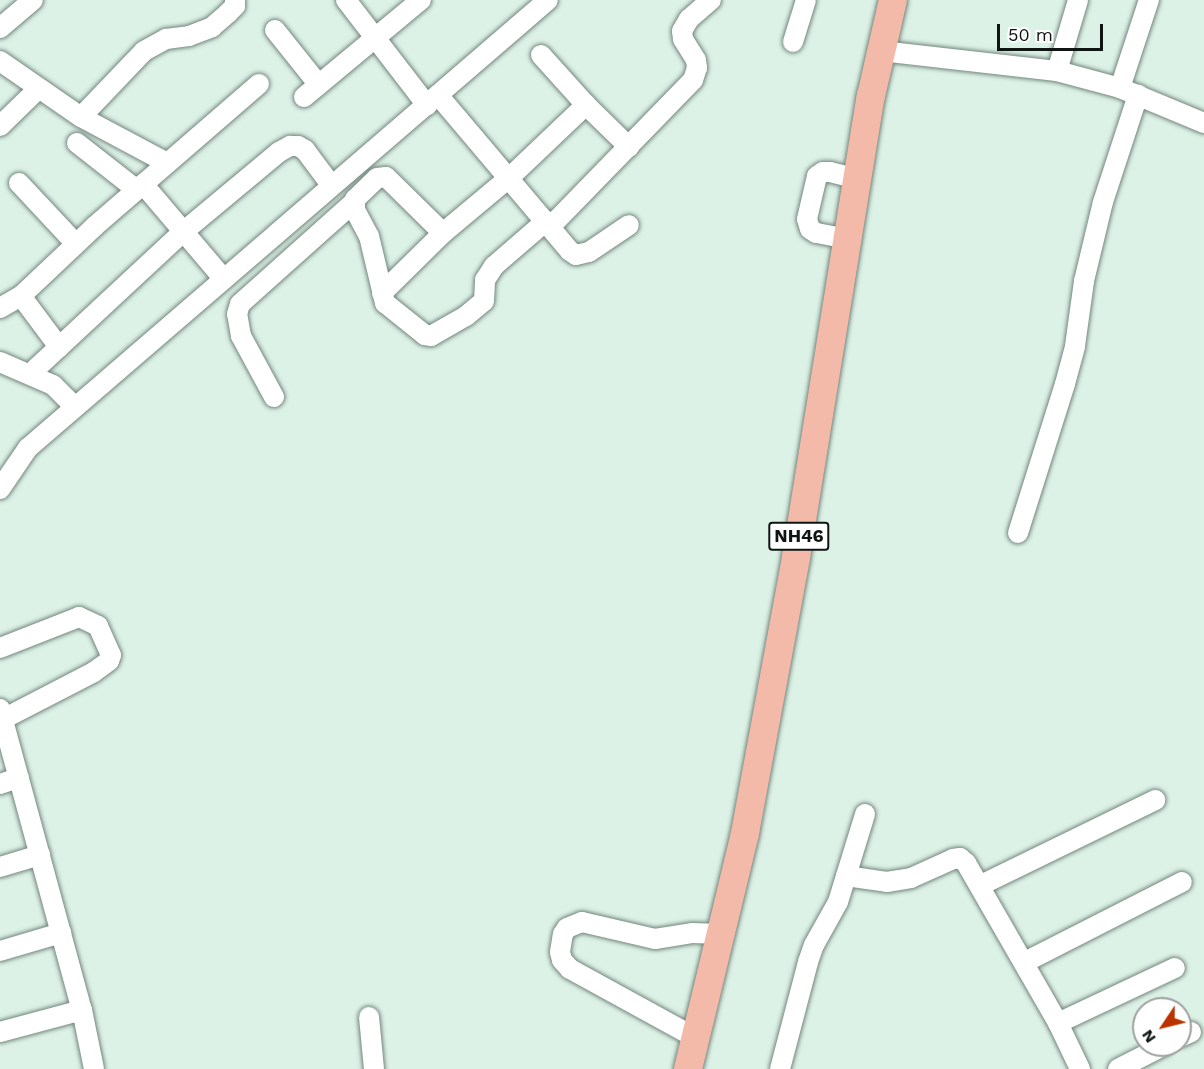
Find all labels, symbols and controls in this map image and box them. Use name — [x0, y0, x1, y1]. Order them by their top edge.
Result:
scale bar — [1000, 12, 1106, 50]
text: 50 m — [1008, 24, 1053, 45]
road number: NH46 — [768, 521, 830, 551]
north arrow — [1132, 997, 1192, 1057]
text: N — [1137, 1026, 1160, 1047]

